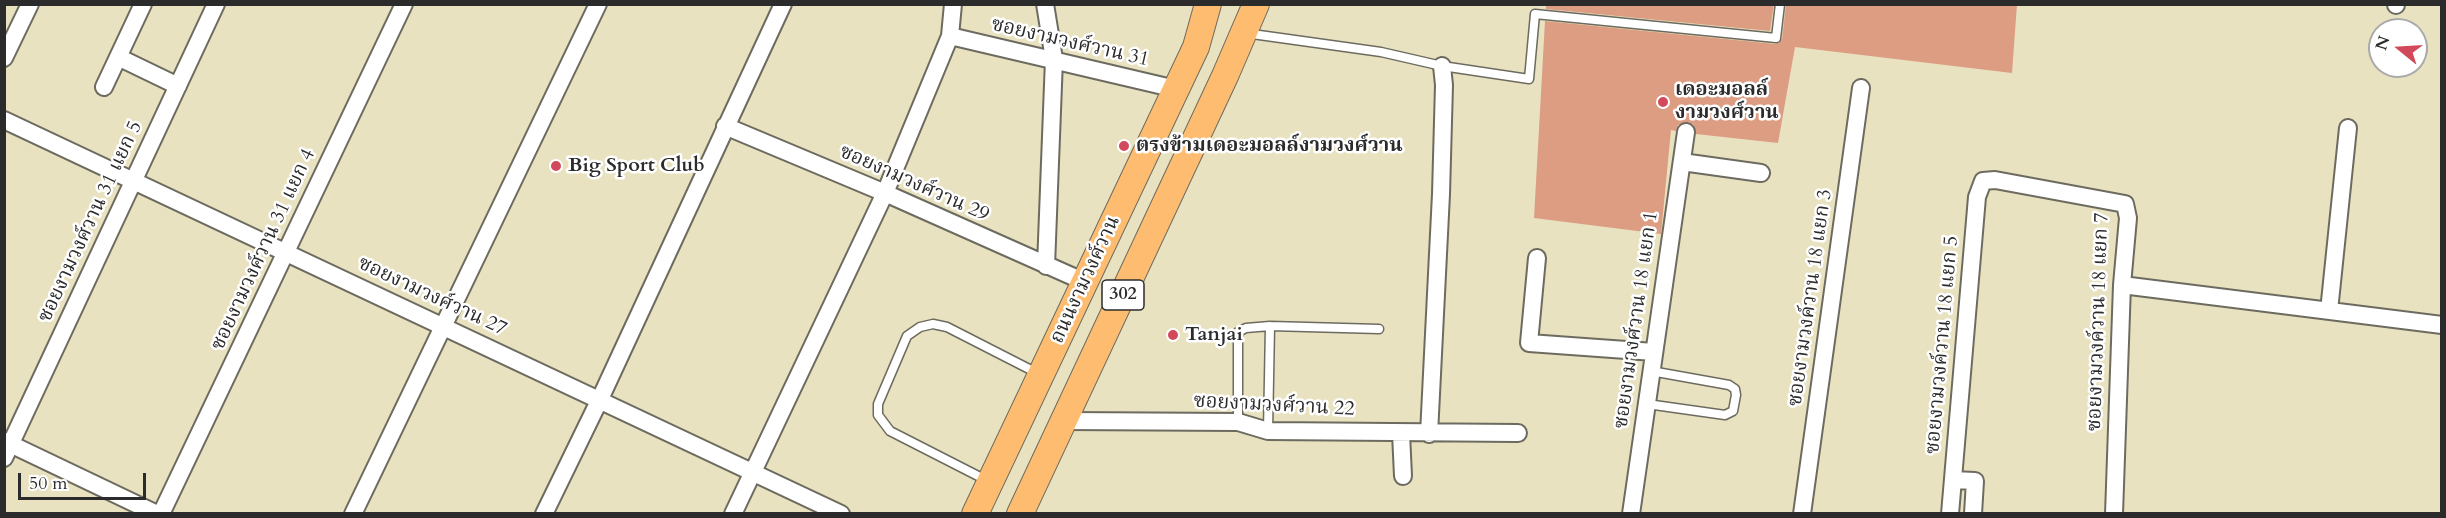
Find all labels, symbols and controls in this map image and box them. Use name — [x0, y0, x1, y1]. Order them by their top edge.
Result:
street label: ซอยงามวงศ์วาน 31 — [989, 13, 1151, 73]
north arrow — [2368, 18, 2428, 78]
text: N — [2370, 33, 2395, 53]
place label: เดอะมอลล์ งามวงศ์วาน — [1675, 78, 1779, 125]
marker: เดอะมอลล์ งามวงศ์วาน — [1656, 95, 1670, 109]
street label: ซอยงามวงศ์วาน 31 แยก 5 — [34, 118, 148, 326]
place label: ตรงข้ามเดอะมอลล์งามวงศ์วาน — [1136, 134, 1403, 158]
marker: ตรงข้ามเดอะมอลล์งามวงศ์วาน — [1117, 139, 1131, 153]
street label: ซอยงามวงศ์วาน 29 — [835, 140, 993, 228]
street label: ซอยงามวงศ์วาน 31 แยก 4 — [207, 146, 321, 354]
place label: Big Sport Club — [568, 154, 705, 178]
marker: Big Sport Club — [549, 159, 563, 173]
street label: ซอยงามวงค์วาน 18 แยก 3 — [1784, 188, 1838, 408]
street label: ซอยงามวงศ์วาน 18 แยก 1 — [1610, 210, 1664, 430]
street label: ถนนงามวงศ์วาน — [1046, 212, 1126, 348]
street label: ซอยงามวงค์วาน 18 แยก 7 — [2083, 212, 2115, 432]
street label: ซอยงามวงค์วาน 18 แยก 5 — [1922, 235, 1964, 455]
street label: ซอยงามวงศ์วาน 27 — [354, 252, 510, 342]
road number: 302 — [1102, 280, 1144, 310]
place label: Tanjai — [1185, 323, 1243, 347]
marker: Tanjai — [1166, 328, 1180, 342]
street label: ซอยงามวงศ์วาน 22 — [1193, 390, 1355, 422]
scale bar — [21, 461, 148, 499]
text: 50 m — [29, 471, 68, 496]

